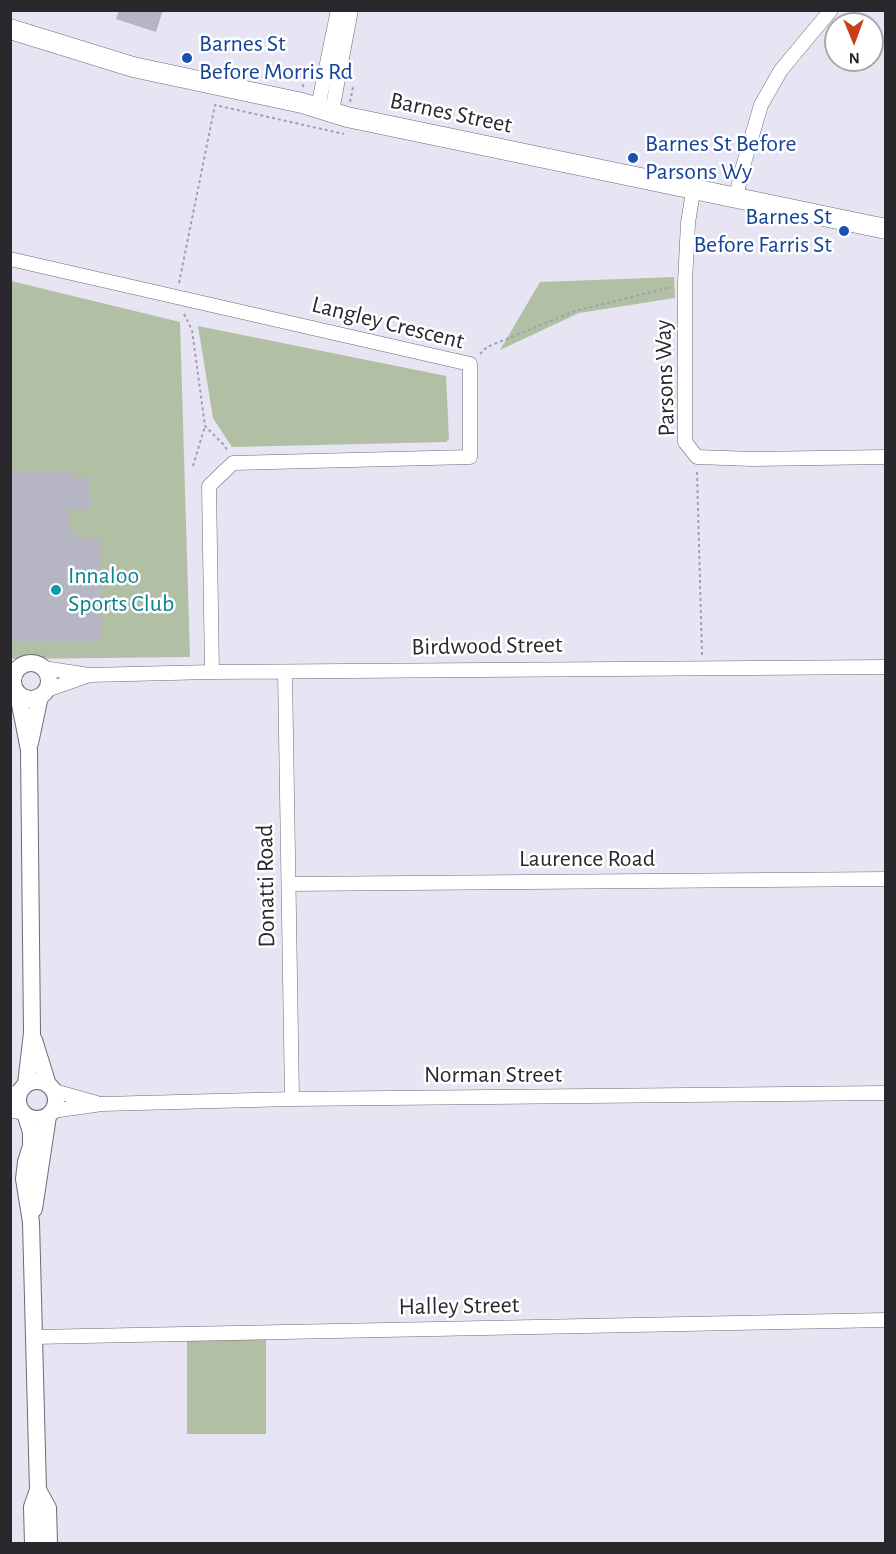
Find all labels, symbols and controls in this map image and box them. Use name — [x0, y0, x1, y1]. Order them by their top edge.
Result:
north arrow — [824, 12, 884, 72]
place label: Barnes St Before Morris Rd — [199, 30, 353, 86]
text: N — [849, 50, 860, 66]
marker: Barnes St Before Morris Rd — [180, 51, 194, 65]
street label: Barnes Street — [387, 86, 515, 140]
place label: Barnes St Before Parsons Wy — [645, 130, 797, 186]
marker: Barnes St Before Parsons Wy — [626, 151, 640, 165]
place label: Barnes St Before Farris St — [693, 203, 832, 259]
marker: Barnes St Before Farris St — [837, 224, 851, 238]
street label: Langley Crescent — [309, 290, 467, 356]
street label: Parsons Way — [649, 319, 681, 437]
place label: Innaloo Sports Club — [68, 562, 174, 618]
marker: Innaloo Sports Club — [49, 583, 63, 597]
street label: Birdwood Street — [411, 630, 563, 662]
street label: Donatti Road — [251, 824, 281, 948]
street label: Laurence Road — [519, 845, 655, 873]
street label: Norman Street — [424, 1061, 562, 1089]
street label: Halley Street — [398, 1291, 520, 1321]

